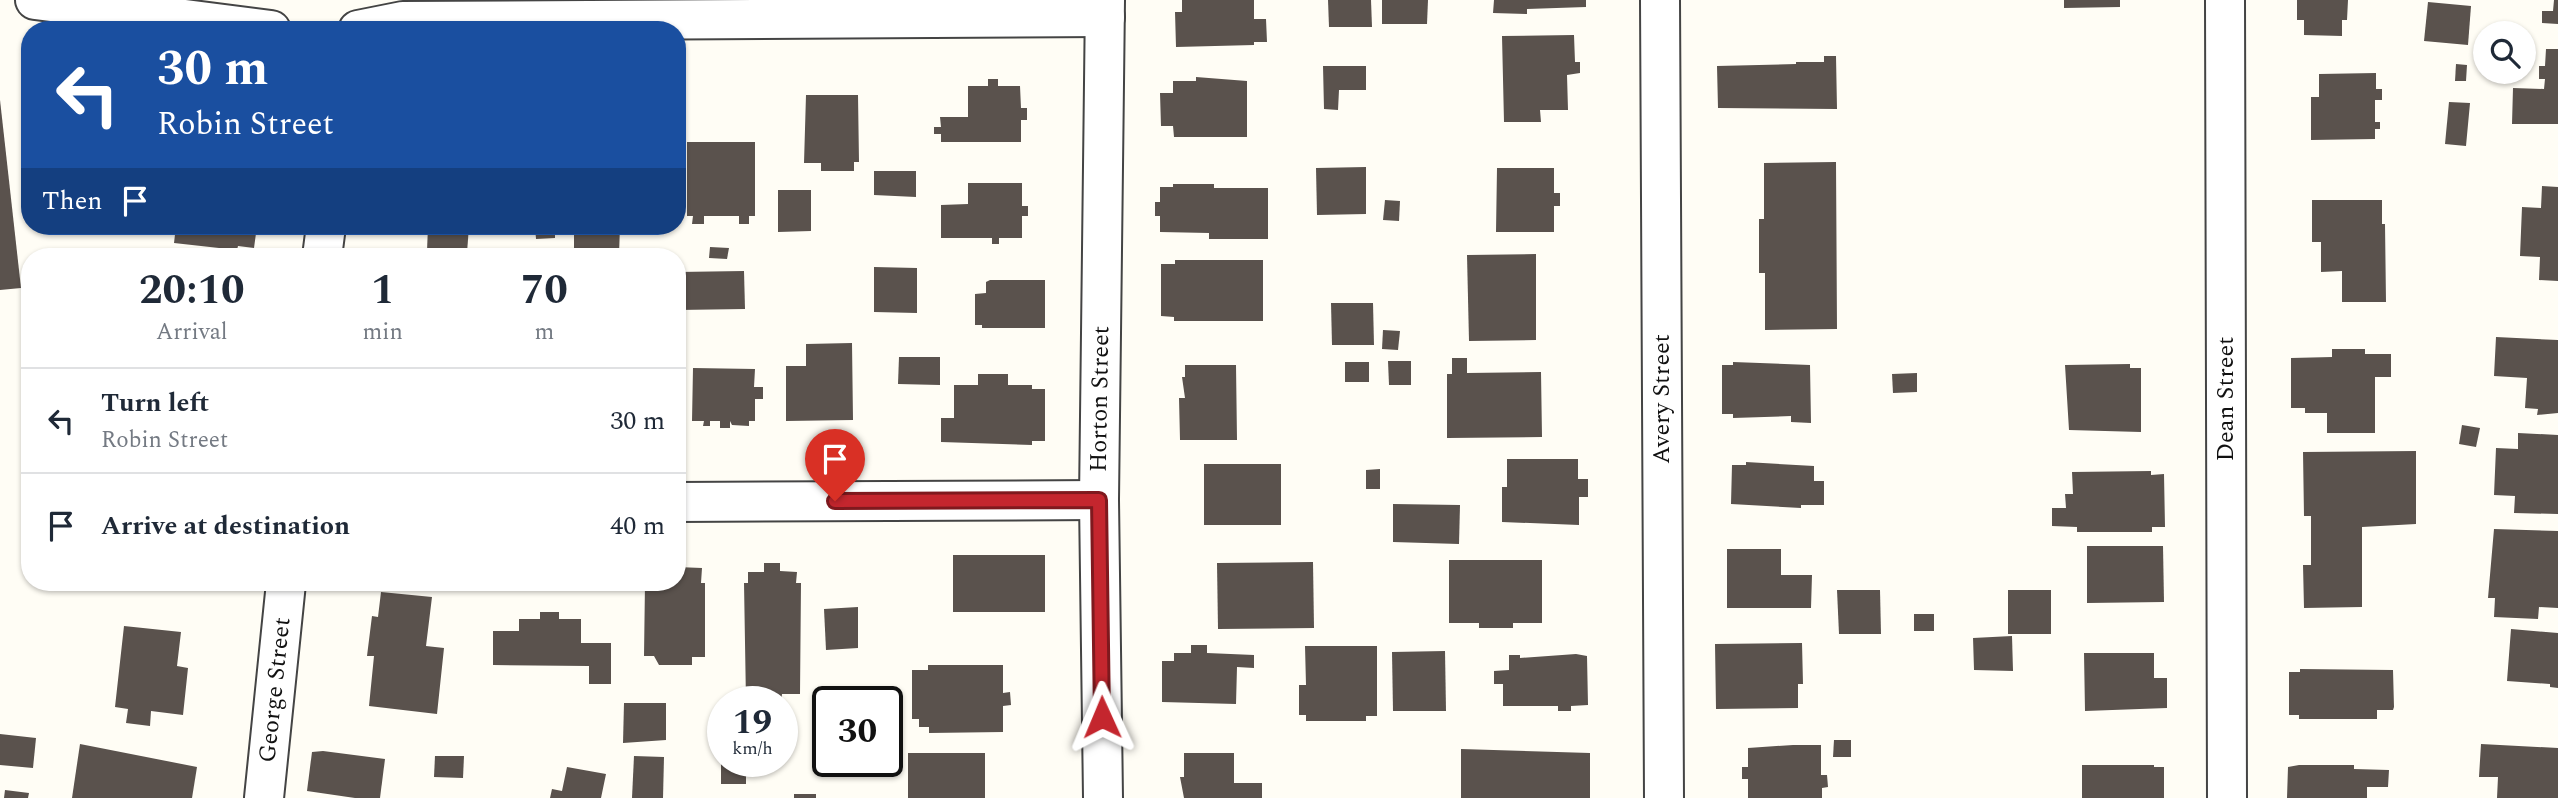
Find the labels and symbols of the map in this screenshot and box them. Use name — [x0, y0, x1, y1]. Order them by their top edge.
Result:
street label: Horton Street — [1081, 326, 1119, 472]
street label: Avery Street — [1644, 334, 1680, 464]
street label: Dean Street — [2208, 336, 2244, 462]
pin — [805, 429, 865, 501]
street label: George Street — [249, 616, 301, 764]
position arrow — [1065, 680, 1139, 754]
speed limit sign: 30 — [812, 686, 903, 777]

